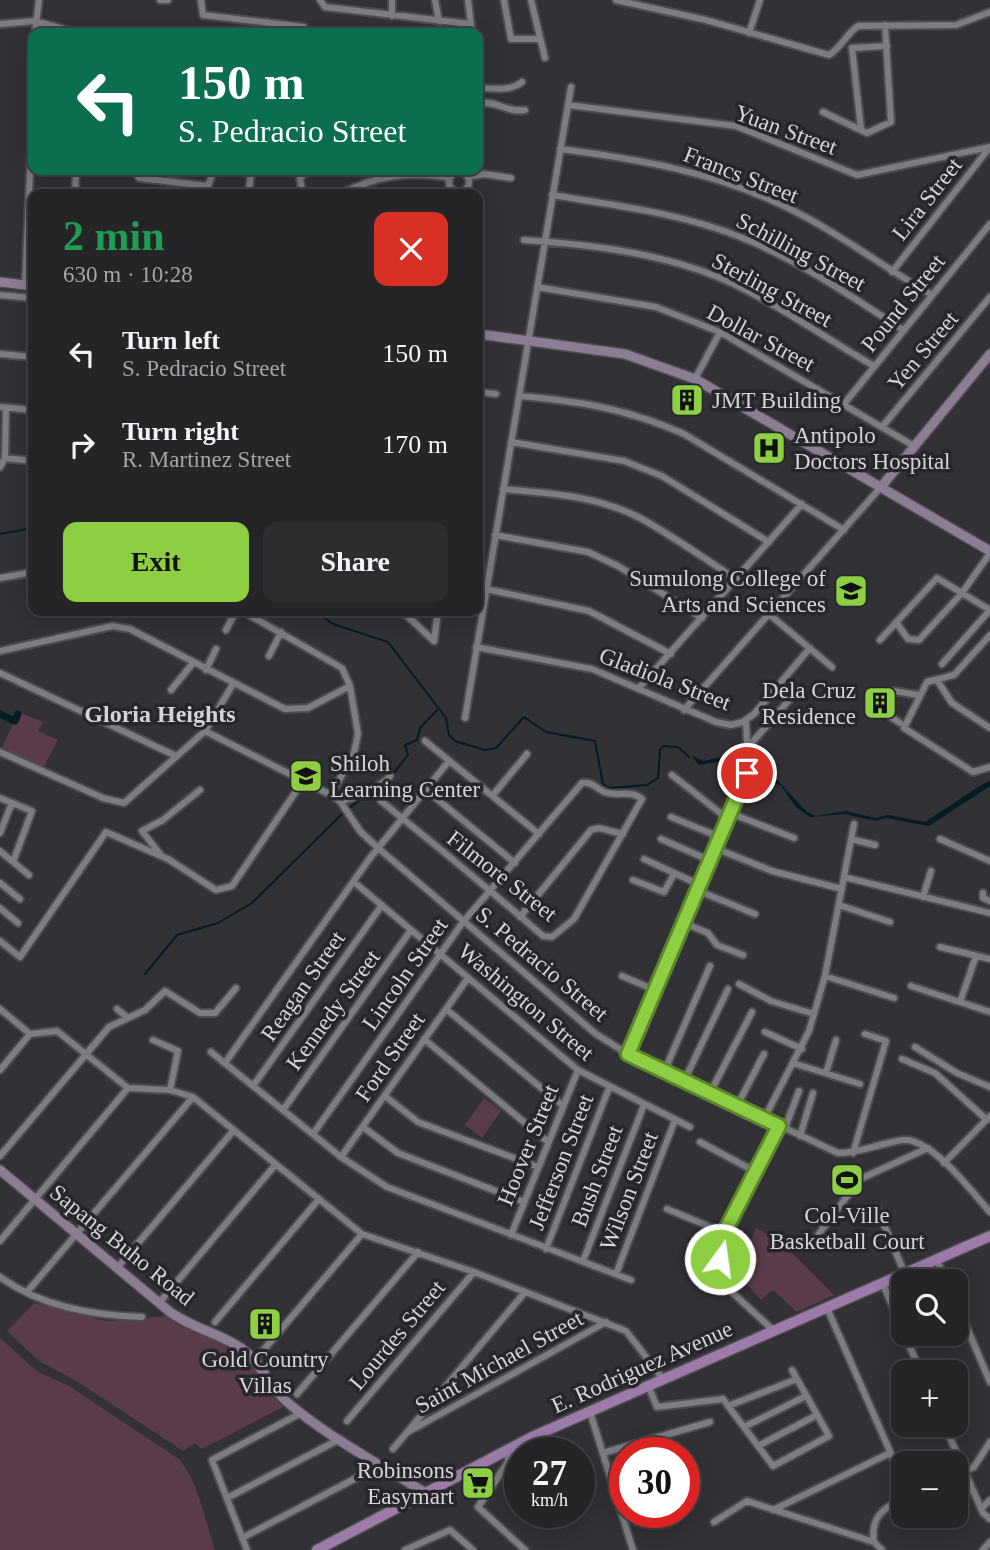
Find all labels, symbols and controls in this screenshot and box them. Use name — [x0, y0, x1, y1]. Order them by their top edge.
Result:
text: 150 m — [178, 55, 305, 110]
icon: left — [63, 56, 154, 147]
street label: Yuan Street — [732, 100, 841, 160]
text: S. Pedracio Street — [178, 113, 406, 149]
street label: Francs Street — [680, 142, 802, 209]
street label: Lira Street — [887, 152, 967, 245]
street label: Schilling Street — [732, 208, 870, 297]
button: close — [374, 212, 448, 286]
text: 2 min — [63, 213, 165, 259]
street label: Sterling Street — [708, 248, 837, 332]
street label: Pound Street — [856, 249, 950, 357]
text: 630 m · 10:28 — [63, 262, 193, 287]
street label: Dollar Street — [703, 299, 820, 377]
street label: Yen Street — [883, 306, 964, 396]
text: Turn left — [122, 326, 220, 355]
icon: left — [63, 335, 101, 373]
text: 150 m — [382, 339, 448, 368]
text: S. Pedracio Street — [122, 356, 286, 381]
building icon: JMT Building — [668, 381, 706, 419]
place label: JMT Building — [712, 388, 842, 413]
text: Turn right — [122, 417, 239, 446]
place label: Antipolo Doctors Hospital — [794, 423, 951, 474]
icon: right — [63, 426, 101, 464]
hospital icon: Antipolo Doctors Hospital — [750, 429, 788, 467]
text: 170 m — [382, 430, 448, 459]
text: R. Martinez Street — [122, 447, 291, 472]
button: Exit — [63, 522, 249, 602]
button: Share — [263, 522, 448, 602]
place label: Sumulong College of Arts and Sciences — [629, 566, 826, 617]
school or university icon: Sumulong College of Arts and Sciences — [832, 572, 870, 610]
street label: Gladiola Street — [596, 642, 735, 716]
place label: Dela Cruz Residence — [761, 678, 856, 729]
building icon: Dela Cruz Residence — [861, 684, 899, 722]
district label: Gloria Heights — [84, 701, 236, 727]
pin — [717, 743, 777, 803]
place label: Shiloh Learning Center — [330, 751, 480, 802]
icon: arrive — [728, 754, 766, 792]
school or university icon: Shiloh Learning Center — [287, 757, 325, 795]
street label: Filmore Street — [442, 825, 562, 927]
street label: S. Pedracio Street — [471, 902, 613, 1027]
street label: Lincoln Street — [357, 913, 453, 1035]
street label: Reagan Street — [256, 926, 350, 1046]
street label: Washington Street — [453, 938, 599, 1066]
street label: Kennedy Street — [281, 945, 385, 1075]
street label: Ford Street — [350, 1007, 430, 1106]
street label: Hoover Street — [492, 1080, 564, 1209]
street label: Jefferson Street — [524, 1090, 599, 1233]
street label: Bush Street — [566, 1121, 628, 1230]
street label: Wilson Street — [595, 1128, 663, 1254]
sports icon: Col-Ville Basketball Court — [828, 1161, 866, 1199]
street label: Sapang Buho Road — [45, 1179, 199, 1311]
place label: Col-Ville Basketball Court — [769, 1203, 925, 1254]
position arrow — [683, 1222, 757, 1296]
map controls — [891, 1269, 968, 1528]
button: search — [891, 1269, 968, 1346]
street label: Lourdes Street — [344, 1275, 450, 1395]
building icon: Gold Country Villas — [246, 1305, 284, 1343]
street label: Saint Michael Street — [411, 1305, 588, 1418]
street label: E. Rodriguez Avenue — [548, 1316, 736, 1418]
place label: Gold Country Villas — [201, 1347, 329, 1398]
button: + — [891, 1360, 968, 1437]
speed limit sign: 30 — [609, 1437, 700, 1528]
button: − — [891, 1451, 968, 1528]
text: 27 — [532, 1454, 567, 1493]
place label: Robinsons Easymart — [357, 1458, 455, 1509]
supermarket icon: Robinsons Easymart — [459, 1464, 497, 1502]
text: km/h — [531, 1490, 568, 1510]

